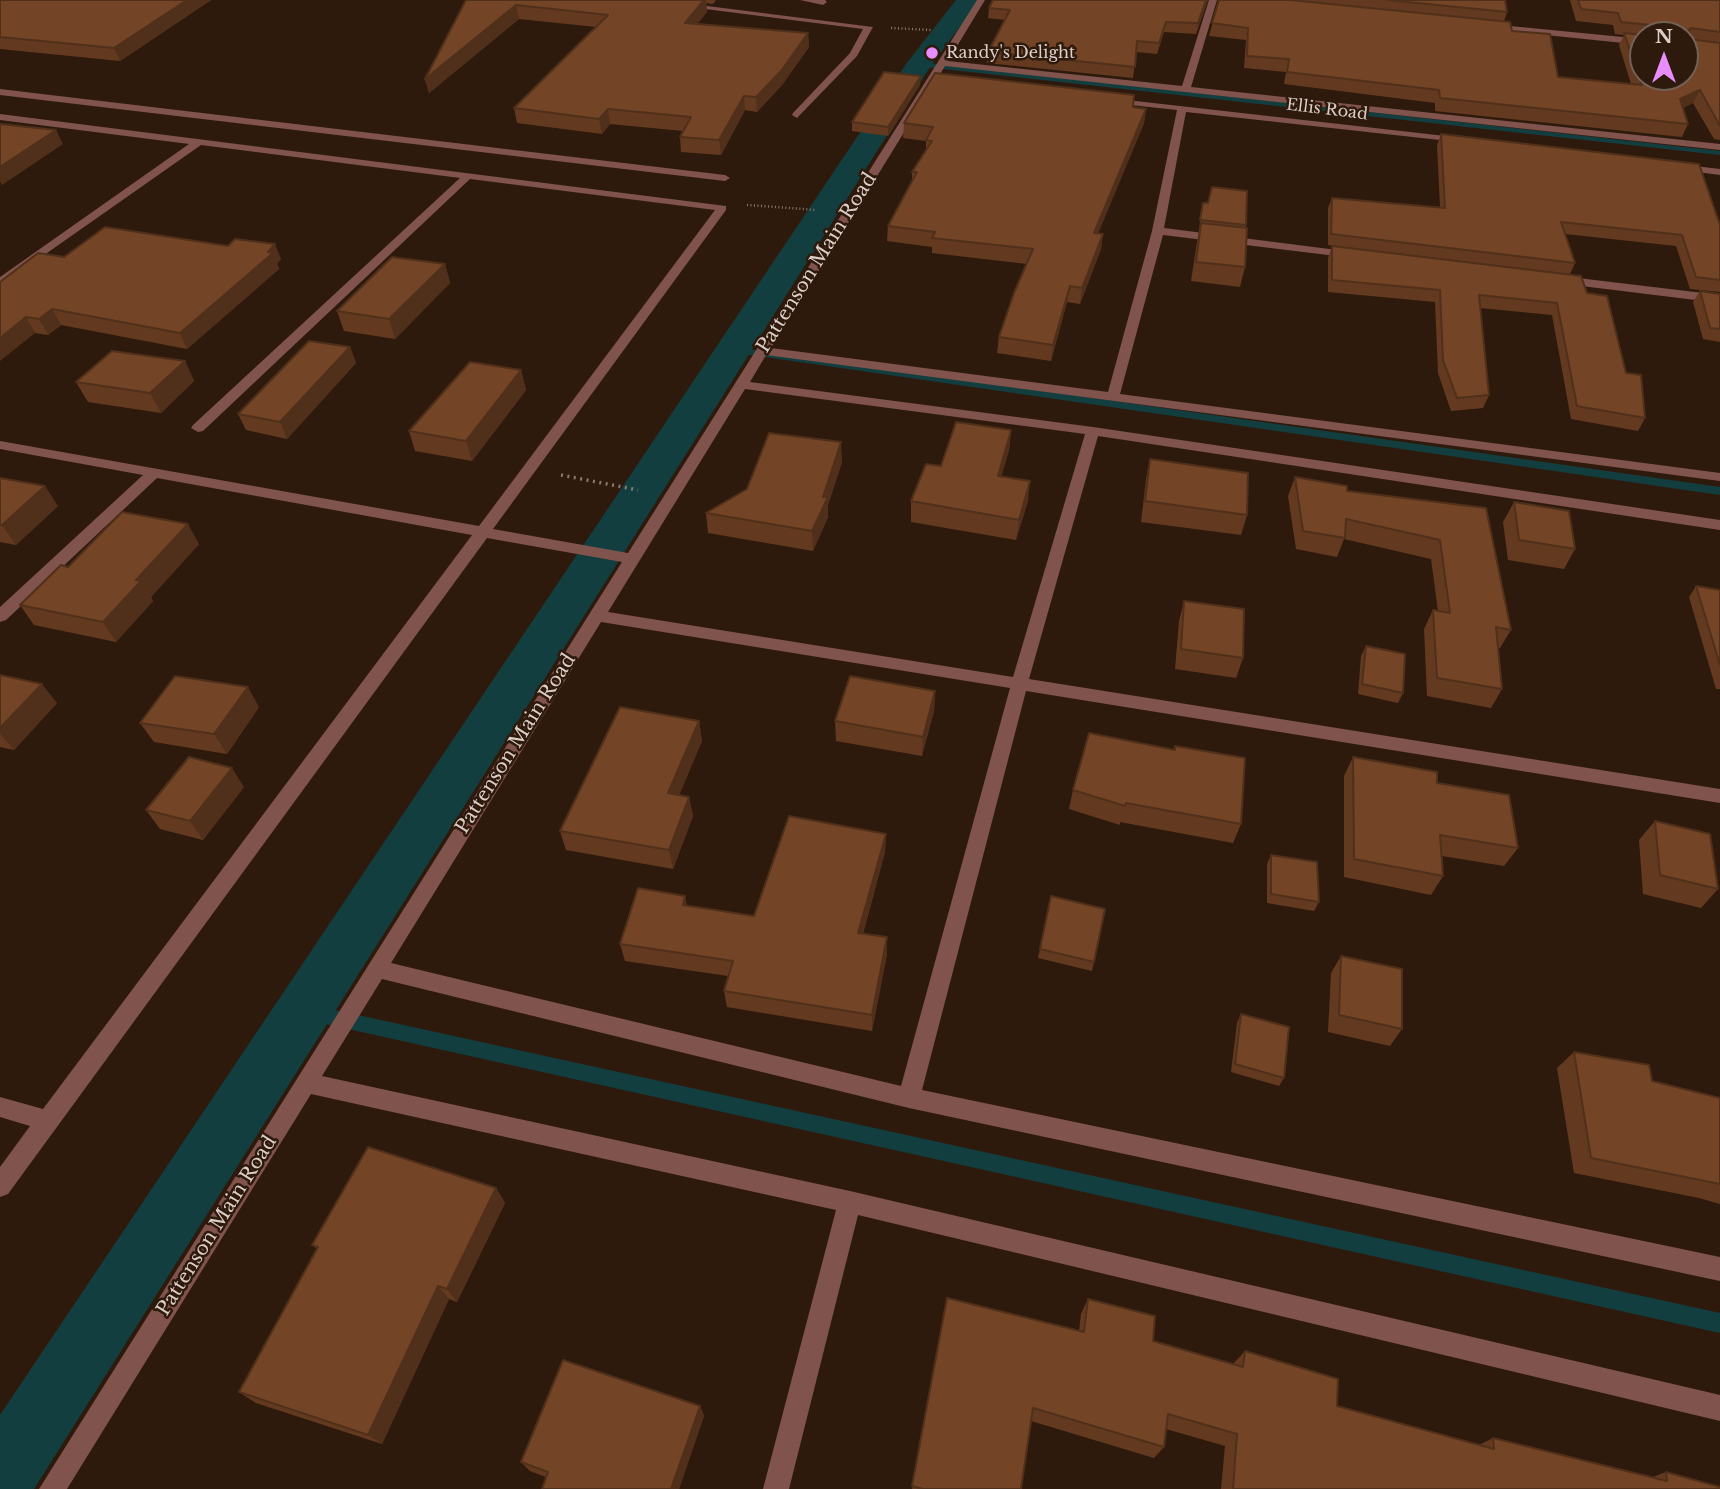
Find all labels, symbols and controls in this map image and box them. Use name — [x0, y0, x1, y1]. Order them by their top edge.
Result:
north arrow — [1629, 21, 1699, 91]
text: N — [1655, 25, 1673, 48]
place label: Randy's Delight — [946, 43, 1075, 63]
marker: Randy's Delight — [924, 45, 940, 61]
street label: Ellis Road — [1285, 95, 1369, 125]
street label: Pattenson Main Road — [752, 169, 882, 357]
street label: Pattenson Main Road — [451, 650, 581, 838]
street label: Pattenson Main Road — [152, 1132, 282, 1320]

